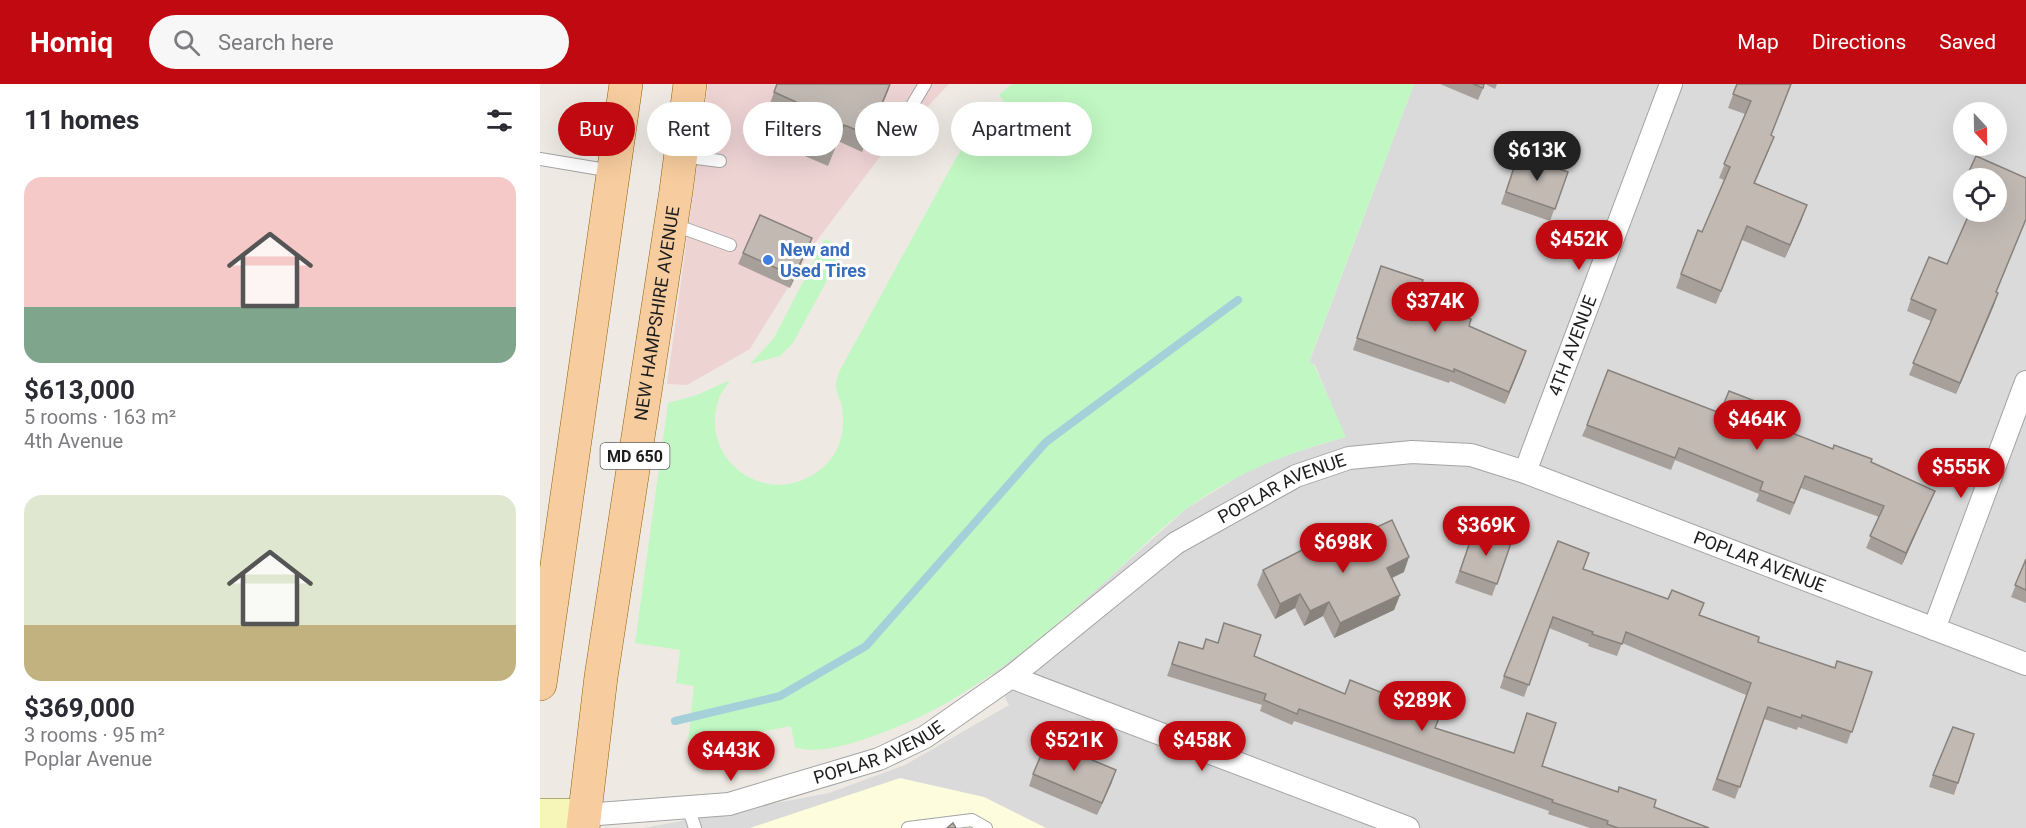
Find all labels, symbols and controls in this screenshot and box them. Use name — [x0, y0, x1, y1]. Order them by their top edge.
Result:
search box — [149, 15, 569, 69]
text: Homiq — [30, 26, 113, 59]
icon: search — [170, 26, 203, 59]
text: Search here — [218, 30, 334, 55]
text: Map — [1737, 30, 1779, 54]
text: Directions — [1812, 30, 1906, 54]
text: Saved — [1939, 30, 1996, 54]
chip: Buy — [558, 102, 635, 156]
chip: Rent — [647, 102, 731, 156]
chip: Filters — [743, 102, 843, 156]
chip: New — [855, 102, 939, 156]
chip: Apartment — [951, 102, 1092, 156]
north arrow — [1953, 102, 2007, 156]
map controls — [1953, 102, 2007, 222]
icon: filters — [483, 104, 516, 137]
text: 11 homes — [24, 105, 139, 135]
pin: $613K — [1495, 131, 1579, 182]
text: $613K — [1508, 138, 1566, 162]
button: locate — [1953, 168, 2007, 222]
street label: NEW HAMPSHIRE AVENUE — [630, 204, 684, 422]
icon: home — [216, 216, 324, 324]
pin: $452K — [1537, 220, 1621, 271]
text: $452K — [1550, 227, 1608, 251]
place label: New and Used Tires — [780, 239, 866, 281]
marker: New and Used Tires — [761, 253, 775, 267]
pin: $374K — [1393, 282, 1477, 333]
text: $374K — [1406, 289, 1464, 313]
street label: 4TH AVENUE — [1544, 292, 1601, 399]
text: $613,000 — [24, 375, 135, 405]
pin: $464K — [1715, 400, 1799, 451]
text: 5 rooms · 163 m² — [24, 405, 176, 429]
text: $464K — [1728, 407, 1786, 431]
text: 4th Avenue — [24, 429, 123, 453]
road number: MD 650 — [600, 443, 670, 469]
pin: $555K — [1919, 448, 2003, 499]
street label: POPLAR AVENUE — [1214, 449, 1348, 528]
text: $555K — [1932, 455, 1990, 479]
pin: $369K — [1444, 506, 1528, 557]
text: $369K — [1457, 513, 1515, 537]
pin: $698K — [1301, 523, 1385, 574]
street label: POPLAR AVENUE — [1691, 527, 1829, 596]
text: $698K — [1314, 530, 1372, 554]
icon: home — [216, 534, 324, 642]
pin: $289K — [1380, 681, 1464, 732]
text: $289K — [1393, 688, 1451, 712]
text: $369,000 — [24, 693, 135, 723]
street label: POPLAR AVENUE — [811, 716, 948, 788]
pin: $521K — [1032, 721, 1116, 772]
pin: $458K — [1160, 721, 1244, 772]
text: 3 rooms · 95 m² — [24, 723, 165, 747]
text: $521K — [1045, 728, 1103, 752]
text: $458K — [1173, 728, 1231, 752]
pin: $443K — [689, 731, 773, 782]
text: $443K — [702, 738, 760, 762]
text: Poplar Avenue — [24, 747, 152, 771]

